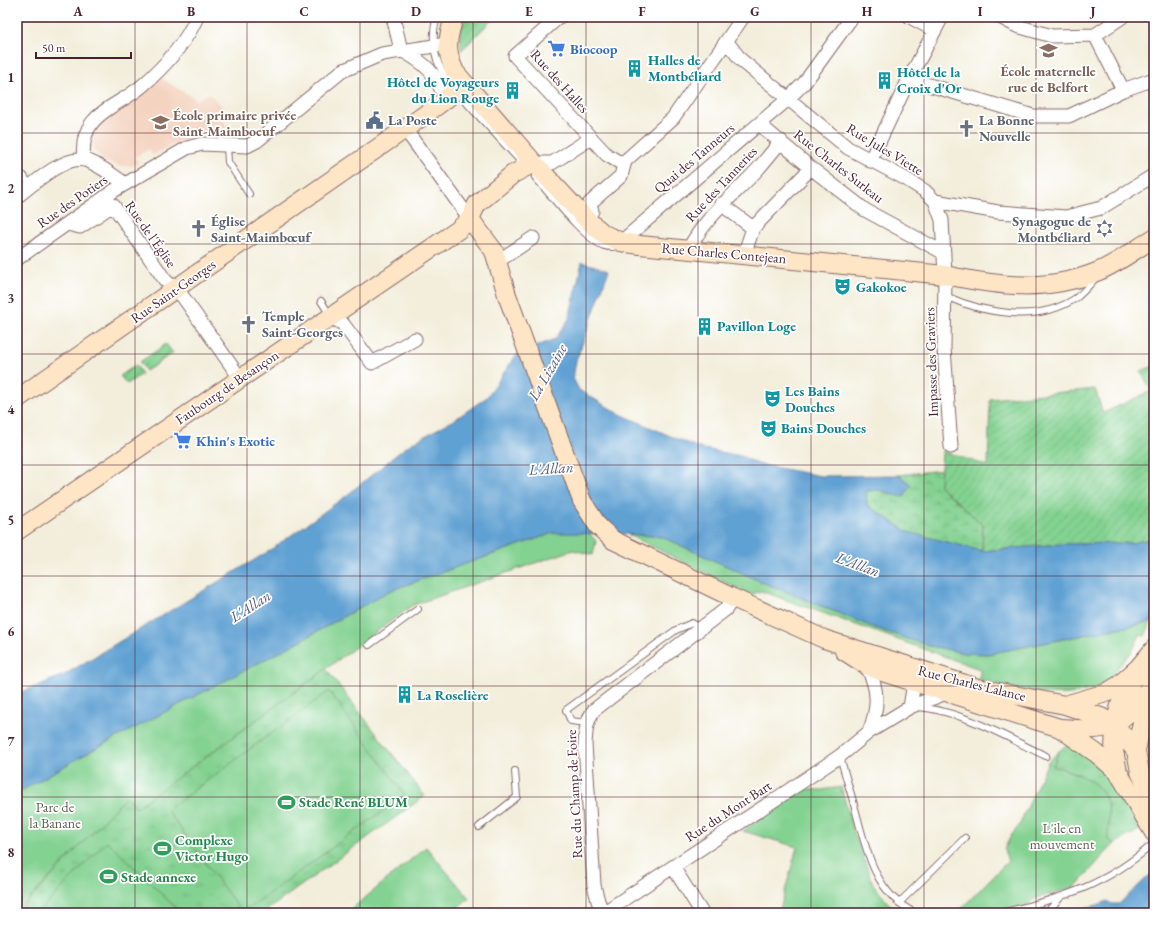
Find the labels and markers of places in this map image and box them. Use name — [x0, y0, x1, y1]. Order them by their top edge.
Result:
supermarket icon: Biocoop — [547, 39, 567, 59]
place label: Biocoop — [570, 40, 618, 58]
school or university icon: École maternelle rue de Belfort — [1038, 41, 1058, 61]
place label: Halles de Montbéliard — [648, 51, 722, 85]
building icon: Halles de Montbéliard — [625, 58, 645, 78]
place label: École maternelle rue de Belfort — [1000, 62, 1096, 96]
place label: Hôtel de la Croix d'Or — [897, 63, 962, 97]
building icon: Hôtel de la Croix d'Or — [874, 70, 894, 90]
place label: Hôtel de Voyageurs du Lion Rouge — [387, 73, 499, 107]
building icon: Hôtel de Voyageurs du Lion Rouge — [502, 80, 522, 100]
place label: École primaire privée Saint-Maimboeuf — [173, 106, 296, 140]
public building icon: La Poste — [365, 110, 385, 130]
place label: La Poste — [388, 111, 437, 129]
place label: La Bonne Nouvelle — [979, 111, 1034, 145]
school or university icon: École primaire privée Saint-Maimboeuf — [150, 113, 170, 133]
church icon: La Bonne Nouvelle — [956, 118, 976, 138]
place label: Église Saint-Maimbœuf — [211, 212, 312, 246]
place label: Synagogue de Montbéliard — [1012, 212, 1091, 246]
church icon: Église Saint-Maimbœuf — [188, 219, 208, 239]
synagogue icon: Synagogue de Montbéliard — [1094, 219, 1114, 239]
theatre icon: Gakokoe — [833, 277, 853, 297]
place label: Gakokoe — [856, 278, 907, 296]
place label: Temple Saint-Georges — [262, 307, 343, 341]
church icon: Temple Saint-Georges — [239, 314, 259, 334]
building icon: Pavillon Loge — [694, 316, 714, 336]
place label: Pavillon Loge — [717, 317, 796, 335]
place label: Les Bains Douches — [785, 382, 840, 416]
theatre icon: Les Bains Douches — [762, 389, 782, 409]
theatre icon: Bains Douches — [758, 418, 778, 438]
place label: Bains Douches — [781, 419, 866, 437]
supermarket icon: Khin's Exotic — [173, 431, 193, 451]
place label: Khin's Exotic — [196, 432, 275, 450]
building icon: La Roselière — [394, 685, 414, 705]
place label: La Roselière — [417, 686, 489, 704]
sports icon: Stade René BLUM — [276, 792, 296, 812]
place label: Stade René BLUM — [299, 793, 408, 811]
place label: Complexe Victor Hugo — [175, 831, 248, 865]
sports icon: Complexe Victor Hugo — [152, 838, 172, 858]
sports icon: Stade annexe — [98, 867, 118, 887]
place label: Stade annexe — [121, 868, 196, 886]

